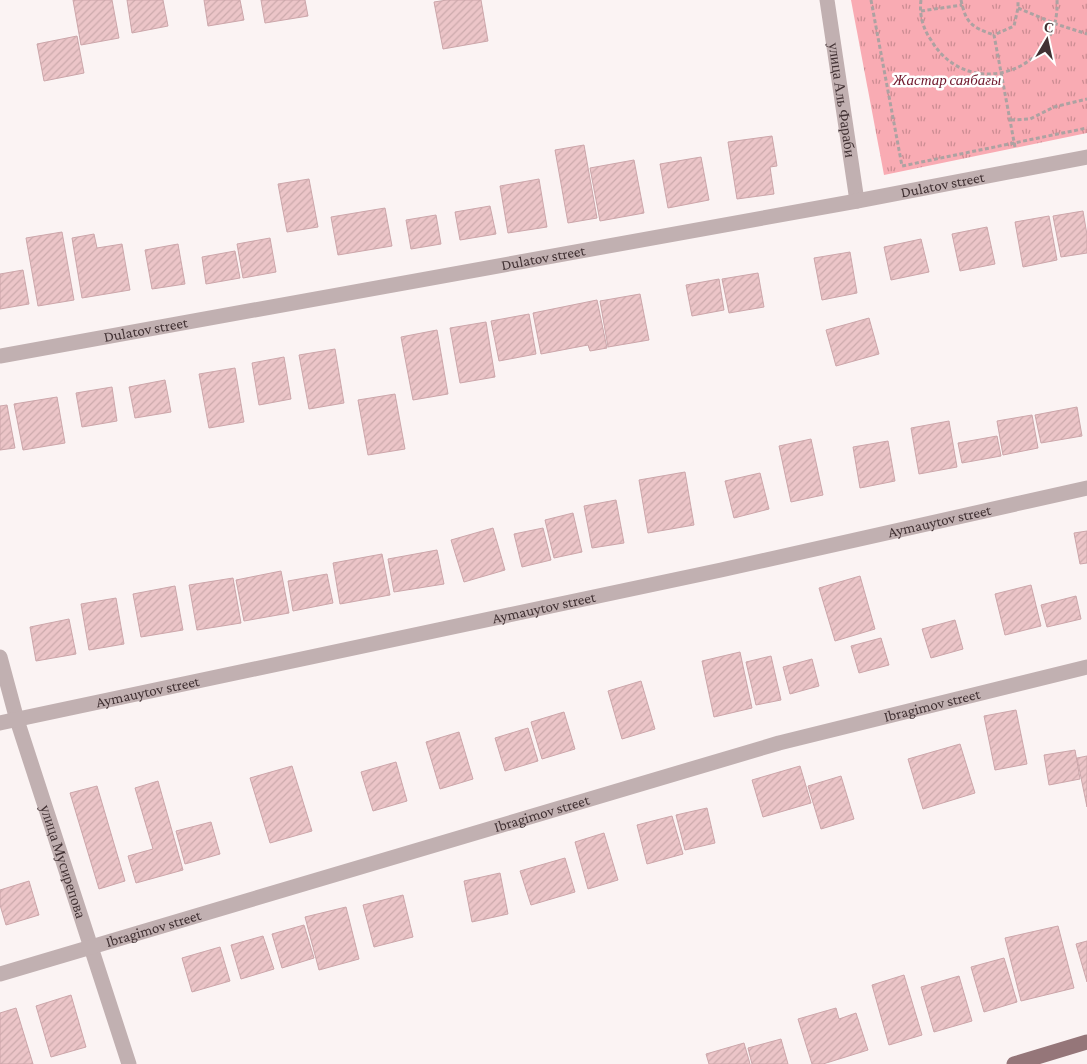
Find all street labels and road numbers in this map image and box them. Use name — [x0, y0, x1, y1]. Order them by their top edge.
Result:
street label: улица Аль Фараби — [825, 41, 858, 159]
street label: Dulatov street — [899, 169, 987, 200]
street label: Dulatov street — [500, 242, 587, 273]
street label: Dulatov street — [102, 314, 190, 345]
street label: Aymauytov street — [886, 502, 994, 540]
street label: Aymauytov street — [491, 589, 598, 626]
street label: Aymauytov street — [95, 673, 202, 710]
street label: Ibragimov street — [882, 685, 983, 725]
street label: Ibragimov street — [492, 791, 592, 835]
street label: улица Мусирепова — [37, 803, 89, 920]
street label: Ibragimov street — [104, 907, 204, 950]

